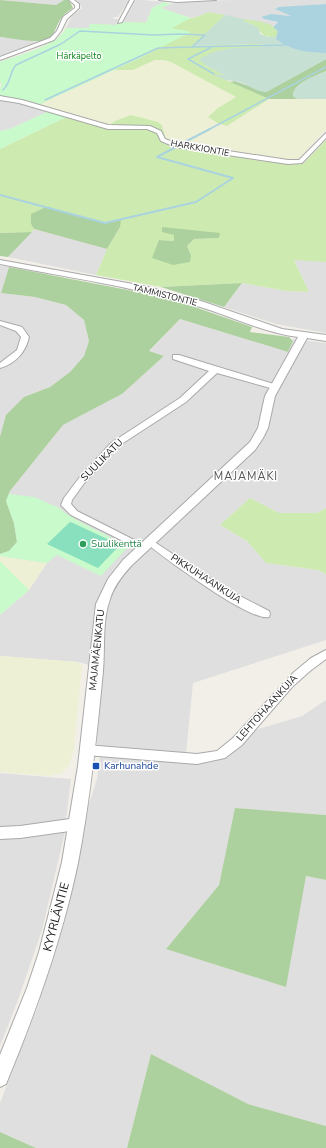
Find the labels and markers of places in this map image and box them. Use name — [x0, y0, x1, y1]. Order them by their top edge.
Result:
place label: Suulikenttä — [91, 537, 142, 551]
marker: Suulikenttä — [78, 539, 88, 549]
place label: Karhunahde — [104, 759, 158, 773]
marker: Karhunahde — [91, 761, 101, 771]

